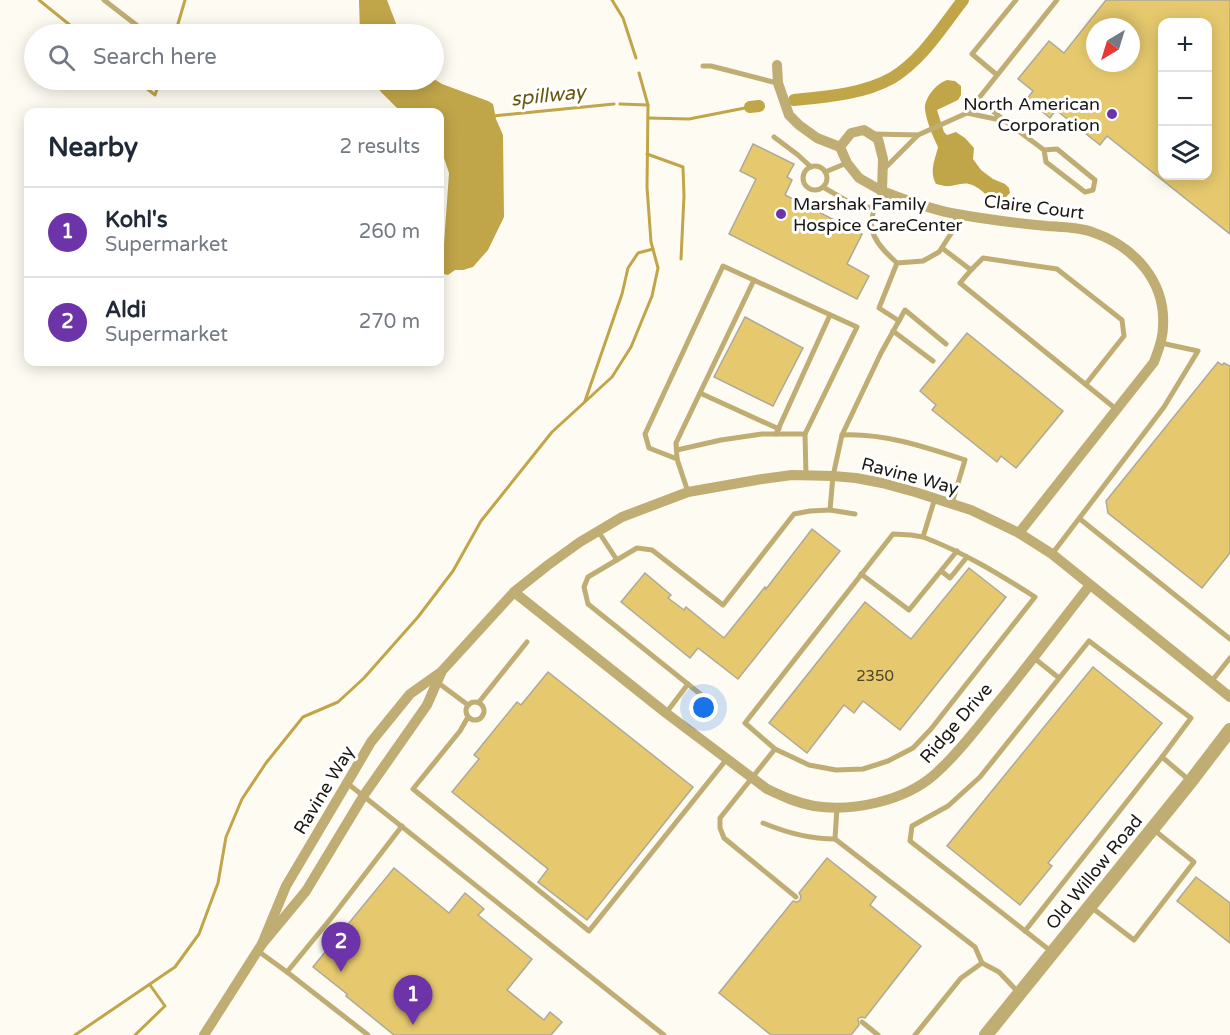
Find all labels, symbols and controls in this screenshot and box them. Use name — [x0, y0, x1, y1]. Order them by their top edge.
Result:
north arrow — [1086, 18, 1140, 72]
map controls — [1158, 18, 1212, 180]
button: + — [1158, 18, 1212, 72]
search box — [24, 24, 444, 90]
icon: search — [45, 41, 78, 74]
text: Search here — [93, 44, 217, 70]
button: − — [1158, 72, 1212, 126]
water label: spillway — [510, 80, 589, 112]
place label: North American Corporation — [963, 93, 1100, 136]
marker: North American Corporation — [1105, 107, 1119, 121]
button: layers — [1158, 126, 1212, 180]
text: Nearby — [48, 132, 138, 163]
text: 2 results — [340, 135, 420, 159]
street label: Claire Court — [983, 190, 1086, 224]
place label: Marshak Family Hospice CareCenter — [793, 193, 963, 236]
text: Kohl's — [105, 207, 167, 233]
marker: Marshak Family Hospice CareCenter — [774, 207, 788, 221]
text: 1 — [61, 220, 74, 244]
text: 260 m — [359, 220, 420, 244]
text: Supermarket — [105, 233, 228, 257]
text: Aldi — [105, 297, 146, 323]
text: 2 — [61, 310, 74, 334]
text: 270 m — [359, 310, 420, 334]
text: Supermarket — [105, 323, 228, 347]
street label: Ravine Way — [859, 452, 961, 500]
house number: 2350 — [856, 667, 894, 685]
street label: Ridge Drive — [915, 678, 997, 768]
your location — [689, 693, 718, 722]
street label: Ravine Way — [289, 741, 359, 838]
street label: Old Willow Road — [1041, 810, 1147, 934]
pin: 2 — [322, 922, 360, 972]
pin: 1 — [394, 976, 432, 1025]

